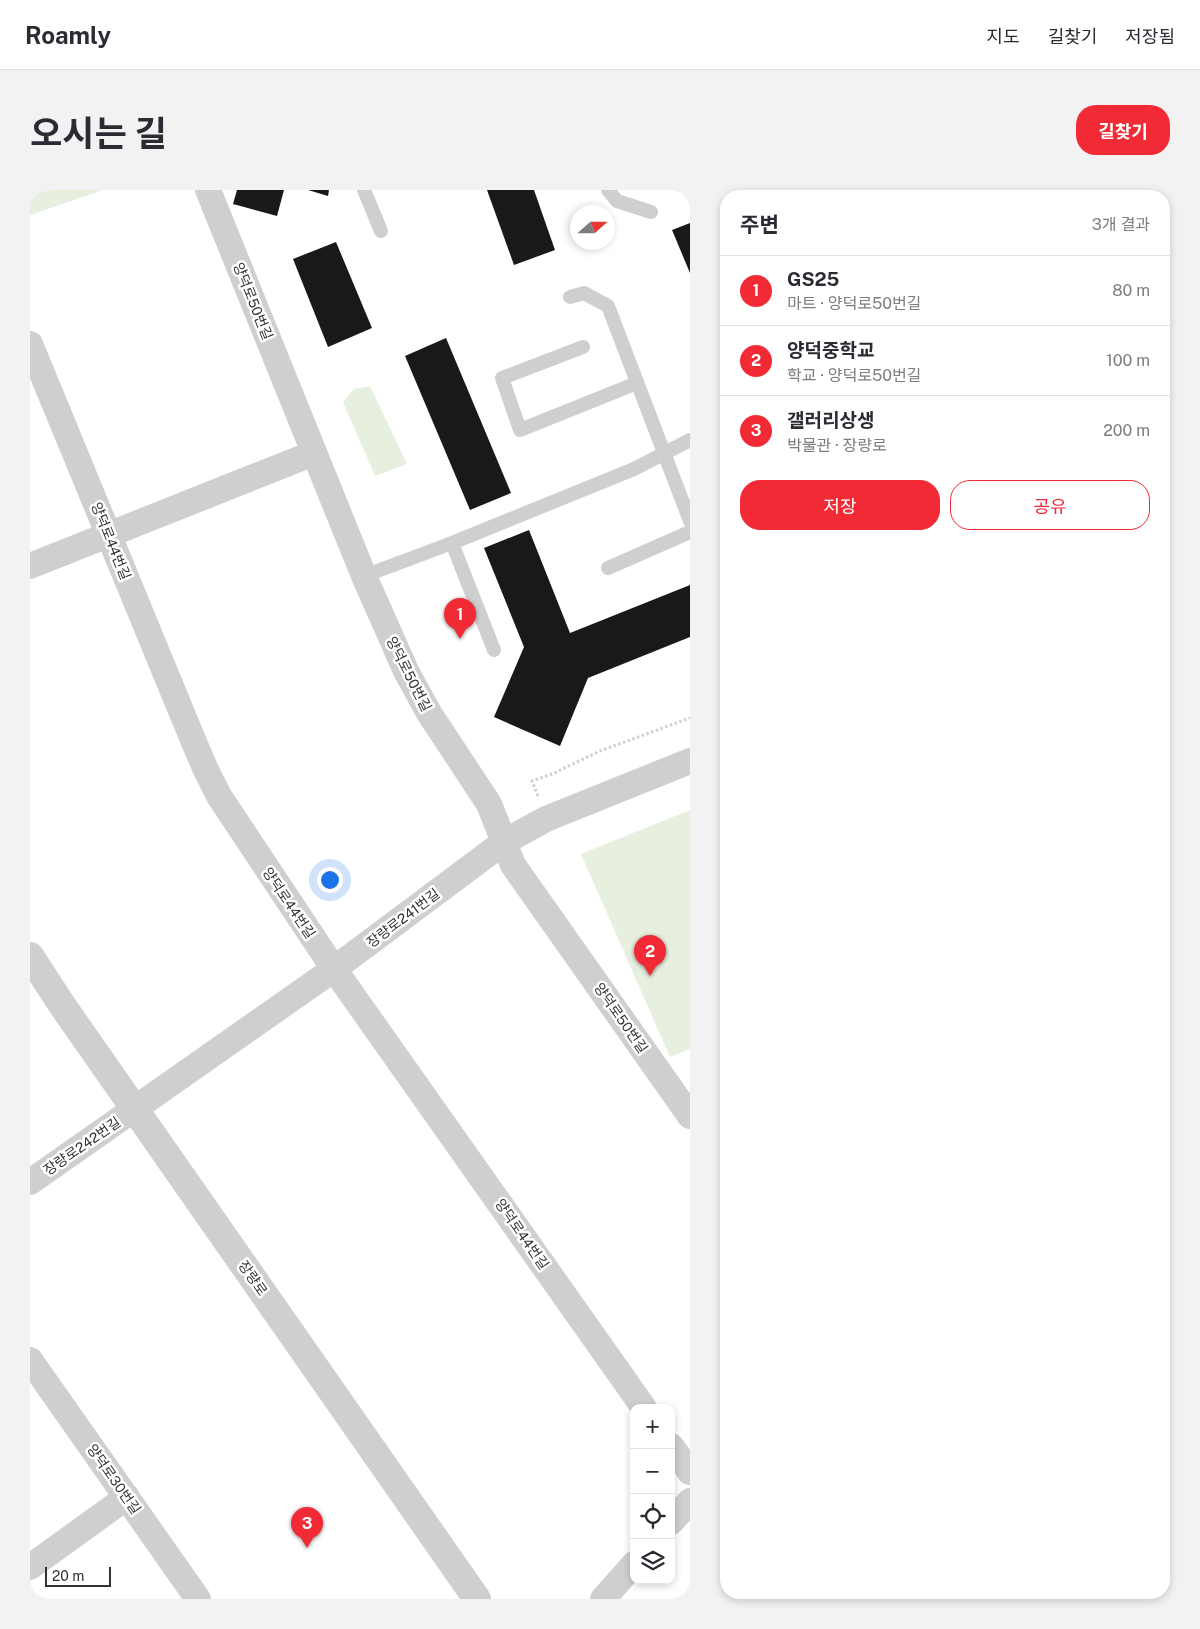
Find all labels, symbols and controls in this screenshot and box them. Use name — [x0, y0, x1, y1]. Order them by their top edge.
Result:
text: Roamly — [25, 21, 111, 49]
text: 지도 — [987, 26, 1020, 47]
text: 길찾기 — [1048, 26, 1097, 47]
text: 저장됨 — [1125, 26, 1175, 47]
button: 길찾기 — [1076, 105, 1170, 155]
text: 오시는 길 — [30, 113, 167, 154]
north arrow — [570, 205, 615, 250]
text: 주변 — [740, 212, 779, 237]
text: 3개 결과 — [1092, 215, 1150, 234]
street label: 양덕로50번길 — [230, 260, 276, 342]
text: GS25 — [787, 268, 839, 290]
text: 1 — [753, 281, 759, 300]
text: 80 m — [1112, 281, 1150, 300]
text: 마트 · 양덕로50번길 — [787, 294, 921, 313]
text: 양덕중학교 — [787, 339, 874, 361]
text: 2 — [751, 351, 761, 370]
text: 100 m — [1106, 351, 1150, 370]
text: 학교 · 양덕로50번길 — [787, 366, 921, 385]
text: 갤러리상생 — [787, 409, 874, 431]
text: 3 — [751, 421, 761, 440]
text: 200 m — [1103, 421, 1150, 440]
text: 박물관 · 장량로 — [787, 436, 887, 455]
button: 저장 — [740, 480, 940, 530]
button: 공유 — [950, 480, 1150, 530]
street label: 양덕로44번길 — [88, 500, 134, 582]
pin: 1 — [444, 598, 476, 639]
street label: 양덕로50번길 — [383, 634, 435, 714]
street label: 양덕로44번길 — [259, 865, 319, 941]
your location — [317, 867, 343, 893]
street label: 장량로241번길 — [363, 885, 443, 951]
pin: 2 — [634, 935, 666, 976]
street label: 양덕로50번길 — [591, 980, 651, 1056]
street label: 장량로242번길 — [41, 1114, 123, 1178]
street label: 양덕로44번길 — [492, 1196, 552, 1272]
street label: 장량로 — [235, 1258, 271, 1299]
map controls — [630, 1404, 675, 1584]
button: + — [630, 1404, 675, 1449]
street label: 양덕로30번길 — [84, 1441, 144, 1517]
button: − — [630, 1449, 675, 1494]
button: locate — [630, 1494, 675, 1539]
pin: 3 — [291, 1507, 323, 1548]
button: layers — [630, 1539, 675, 1584]
scale bar — [45, 1564, 111, 1587]
text: 20 m — [52, 1568, 84, 1584]

